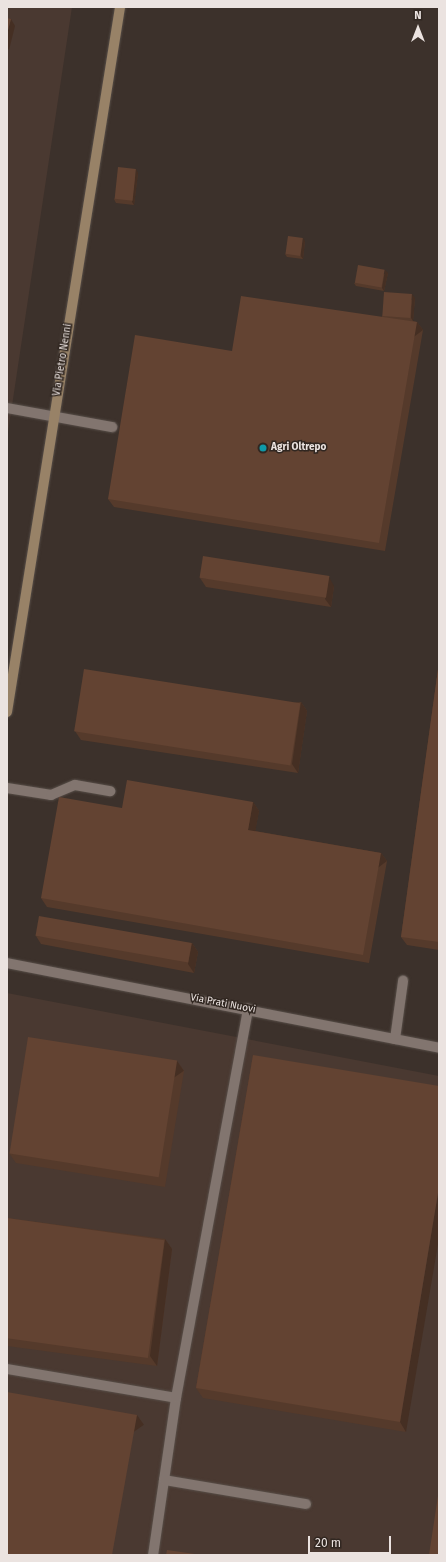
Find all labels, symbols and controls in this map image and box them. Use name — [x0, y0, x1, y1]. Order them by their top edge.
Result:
north arrow — [398, 8, 438, 48]
text: N — [414, 9, 422, 22]
street label: Via Pietro Nenni — [51, 323, 75, 397]
place label: Agri Oltrepo — [271, 442, 326, 454]
marker: Agri Oltrepo — [258, 443, 268, 453]
street label: Via Prati Nuovi — [189, 992, 257, 1016]
scale bar — [310, 1528, 393, 1554]
text: 20 m — [315, 1536, 341, 1550]

